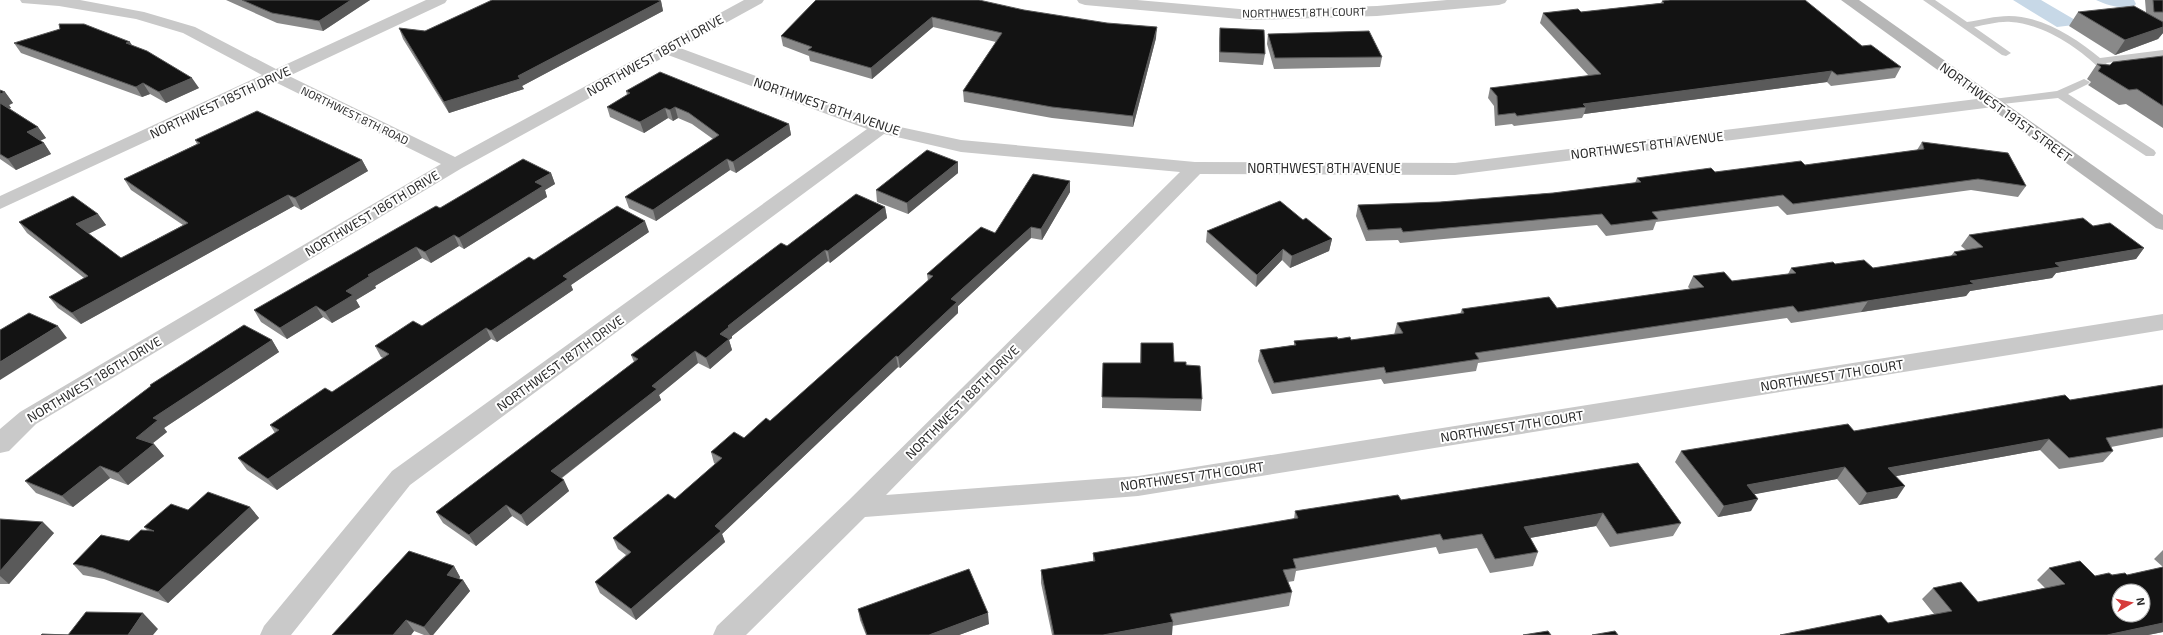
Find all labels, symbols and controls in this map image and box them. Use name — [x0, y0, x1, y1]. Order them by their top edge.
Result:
street label: NORTHWEST 8TH COURT — [1242, 4, 1367, 20]
street label: NORTHWEST 186TH DRIVE — [584, 11, 726, 99]
street label: NORTHWEST 191ST STREET — [1937, 59, 2075, 166]
street label: NORTHWEST 185TH DRIVE — [147, 62, 293, 142]
street label: NORTHWEST 8TH AVENUE — [752, 73, 902, 139]
street label: NORTHWEST 8TH ROAD — [299, 83, 411, 147]
street label: NORTHWEST 8TH AVENUE — [1570, 128, 1724, 162]
street label: NORTHWEST 8TH AVENUE — [1247, 160, 1401, 176]
street label: NORTHWEST 186TH DRIVE — [302, 167, 442, 259]
street label: NORTHWEST 187TH DRIVE — [493, 312, 627, 414]
street label: NORTHWEST 186TH DRIVE — [24, 333, 164, 425]
street label: NORTHWEST 188TH DRIVE — [902, 342, 1022, 462]
street label: NORTHWEST 7TH COURT — [1759, 356, 1905, 394]
street label: NORTHWEST 7TH COURT — [1439, 407, 1585, 445]
street label: NORTHWEST 7TH COURT — [1119, 458, 1265, 494]
north arrow — [2111, 583, 2151, 623]
text: N — [2134, 596, 2148, 606]

